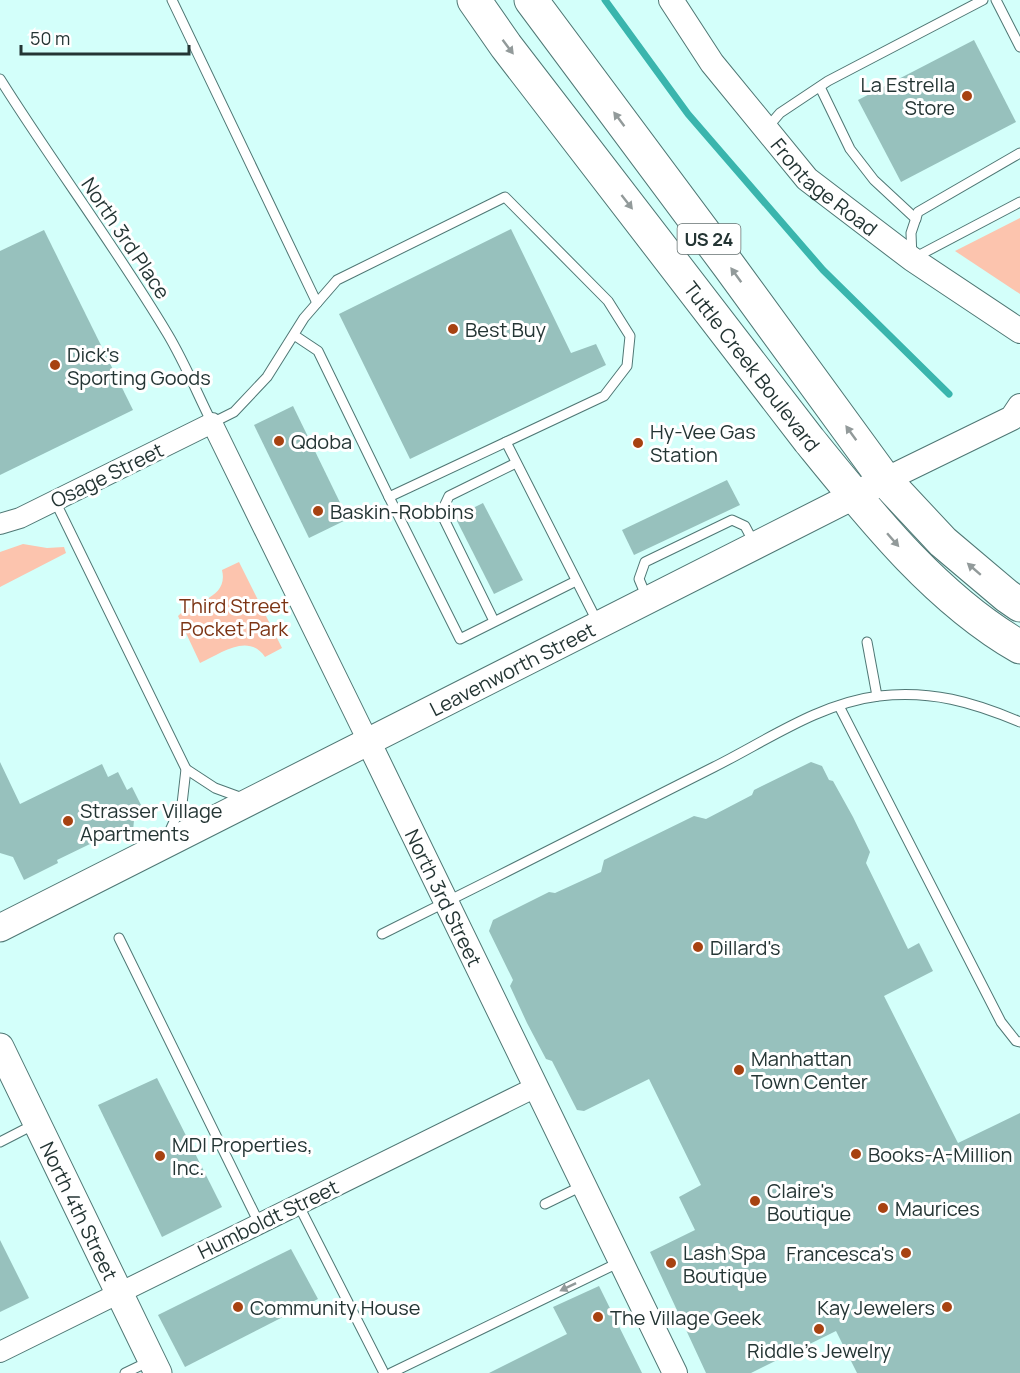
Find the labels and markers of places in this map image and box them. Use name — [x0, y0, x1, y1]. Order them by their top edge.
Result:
place label: La Estrella Store — [861, 71, 955, 121]
marker: La Estrella Store — [960, 89, 974, 103]
place label: Best Buy — [465, 316, 547, 343]
marker: Best Buy — [446, 322, 460, 336]
place label: Dick's Sporting Goods — [67, 341, 211, 391]
marker: Dick's Sporting Goods — [48, 358, 62, 372]
place label: Hy-Vee Gas Station — [650, 418, 756, 468]
place label: Qdoba — [291, 428, 352, 455]
marker: Qdoba — [272, 434, 286, 448]
marker: Hy-Vee Gas Station — [631, 436, 645, 450]
place label: Baskin-Robbins — [330, 498, 474, 525]
marker: Baskin-Robbins — [311, 504, 325, 518]
place label: Strasser Village Apartments — [80, 797, 222, 847]
marker: Strasser Village Apartments — [61, 814, 75, 828]
place label: Dillard's — [710, 934, 781, 961]
marker: Dillard's — [691, 940, 705, 954]
place label: Manhattan Town Center — [751, 1045, 868, 1095]
marker: Manhattan Town Center — [732, 1063, 746, 1077]
place label: MDI Properties, Inc. — [172, 1131, 313, 1181]
place label: Books-A-Million — [868, 1141, 1012, 1168]
marker: Books-A-Million — [849, 1147, 863, 1161]
marker: MDI Properties, Inc. — [153, 1149, 167, 1163]
place label: Claire's Boutique — [767, 1177, 851, 1227]
marker: Claire's Boutique — [748, 1194, 762, 1208]
place label: Maurices — [895, 1195, 980, 1222]
marker: Maurices — [876, 1201, 890, 1215]
place label: Lash Spa Boutique — [683, 1239, 767, 1289]
place label: Francesca's — [786, 1240, 894, 1267]
marker: Francesca's — [899, 1246, 913, 1260]
marker: Lash Spa Boutique — [664, 1256, 678, 1270]
place label: Community House — [250, 1294, 420, 1321]
place label: Kay Jewelers — [817, 1294, 935, 1321]
marker: Community House — [231, 1300, 245, 1314]
marker: Kay Jewelers — [940, 1300, 954, 1314]
place label: The Village Geek — [610, 1304, 762, 1331]
marker: The Village Geek — [591, 1310, 605, 1324]
marker: Riddle's Jewelry — [812, 1322, 826, 1336]
place label: Riddle's Jewelry — [747, 1337, 892, 1364]

